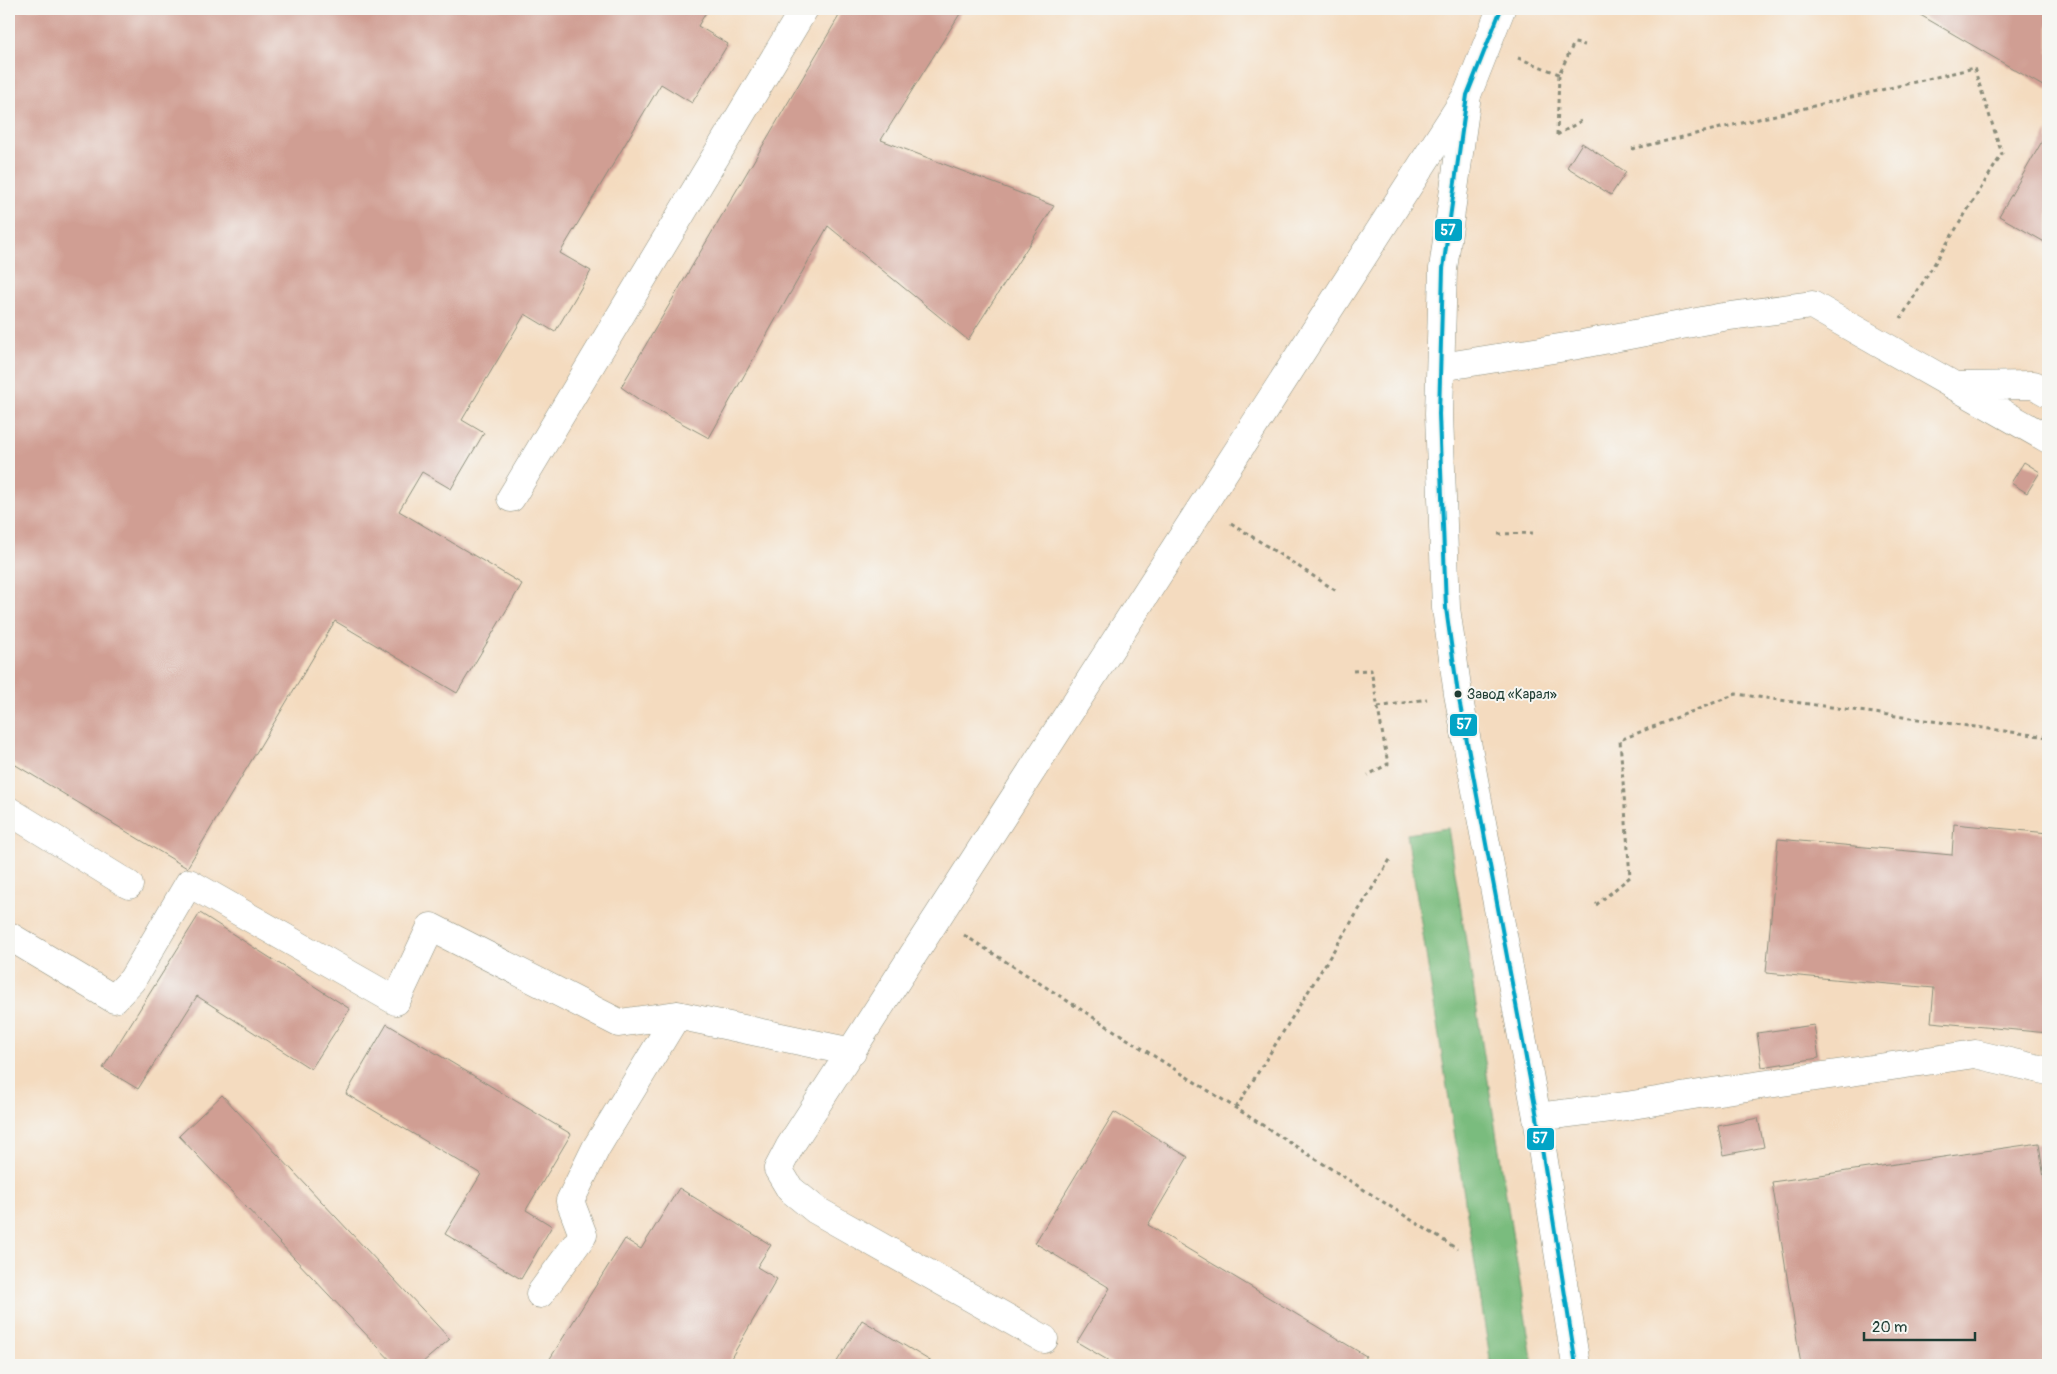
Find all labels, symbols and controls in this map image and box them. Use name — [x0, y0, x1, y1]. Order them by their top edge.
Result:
line badge: 57 — [1434, 218, 1463, 242]
text: 57 — [1441, 222, 1456, 239]
place label: Завод «Карал» — [1467, 686, 1557, 703]
marker: Завод «Карал» — [1453, 689, 1463, 699]
line badge: 57 — [1449, 713, 1478, 737]
text: 57 — [1457, 716, 1472, 733]
line badge: 57 — [1526, 1127, 1555, 1151]
text: 57 — [1533, 1130, 1548, 1147]
scale bar — [1864, 1309, 1976, 1341]
text: 20 m — [1872, 1318, 1907, 1337]

